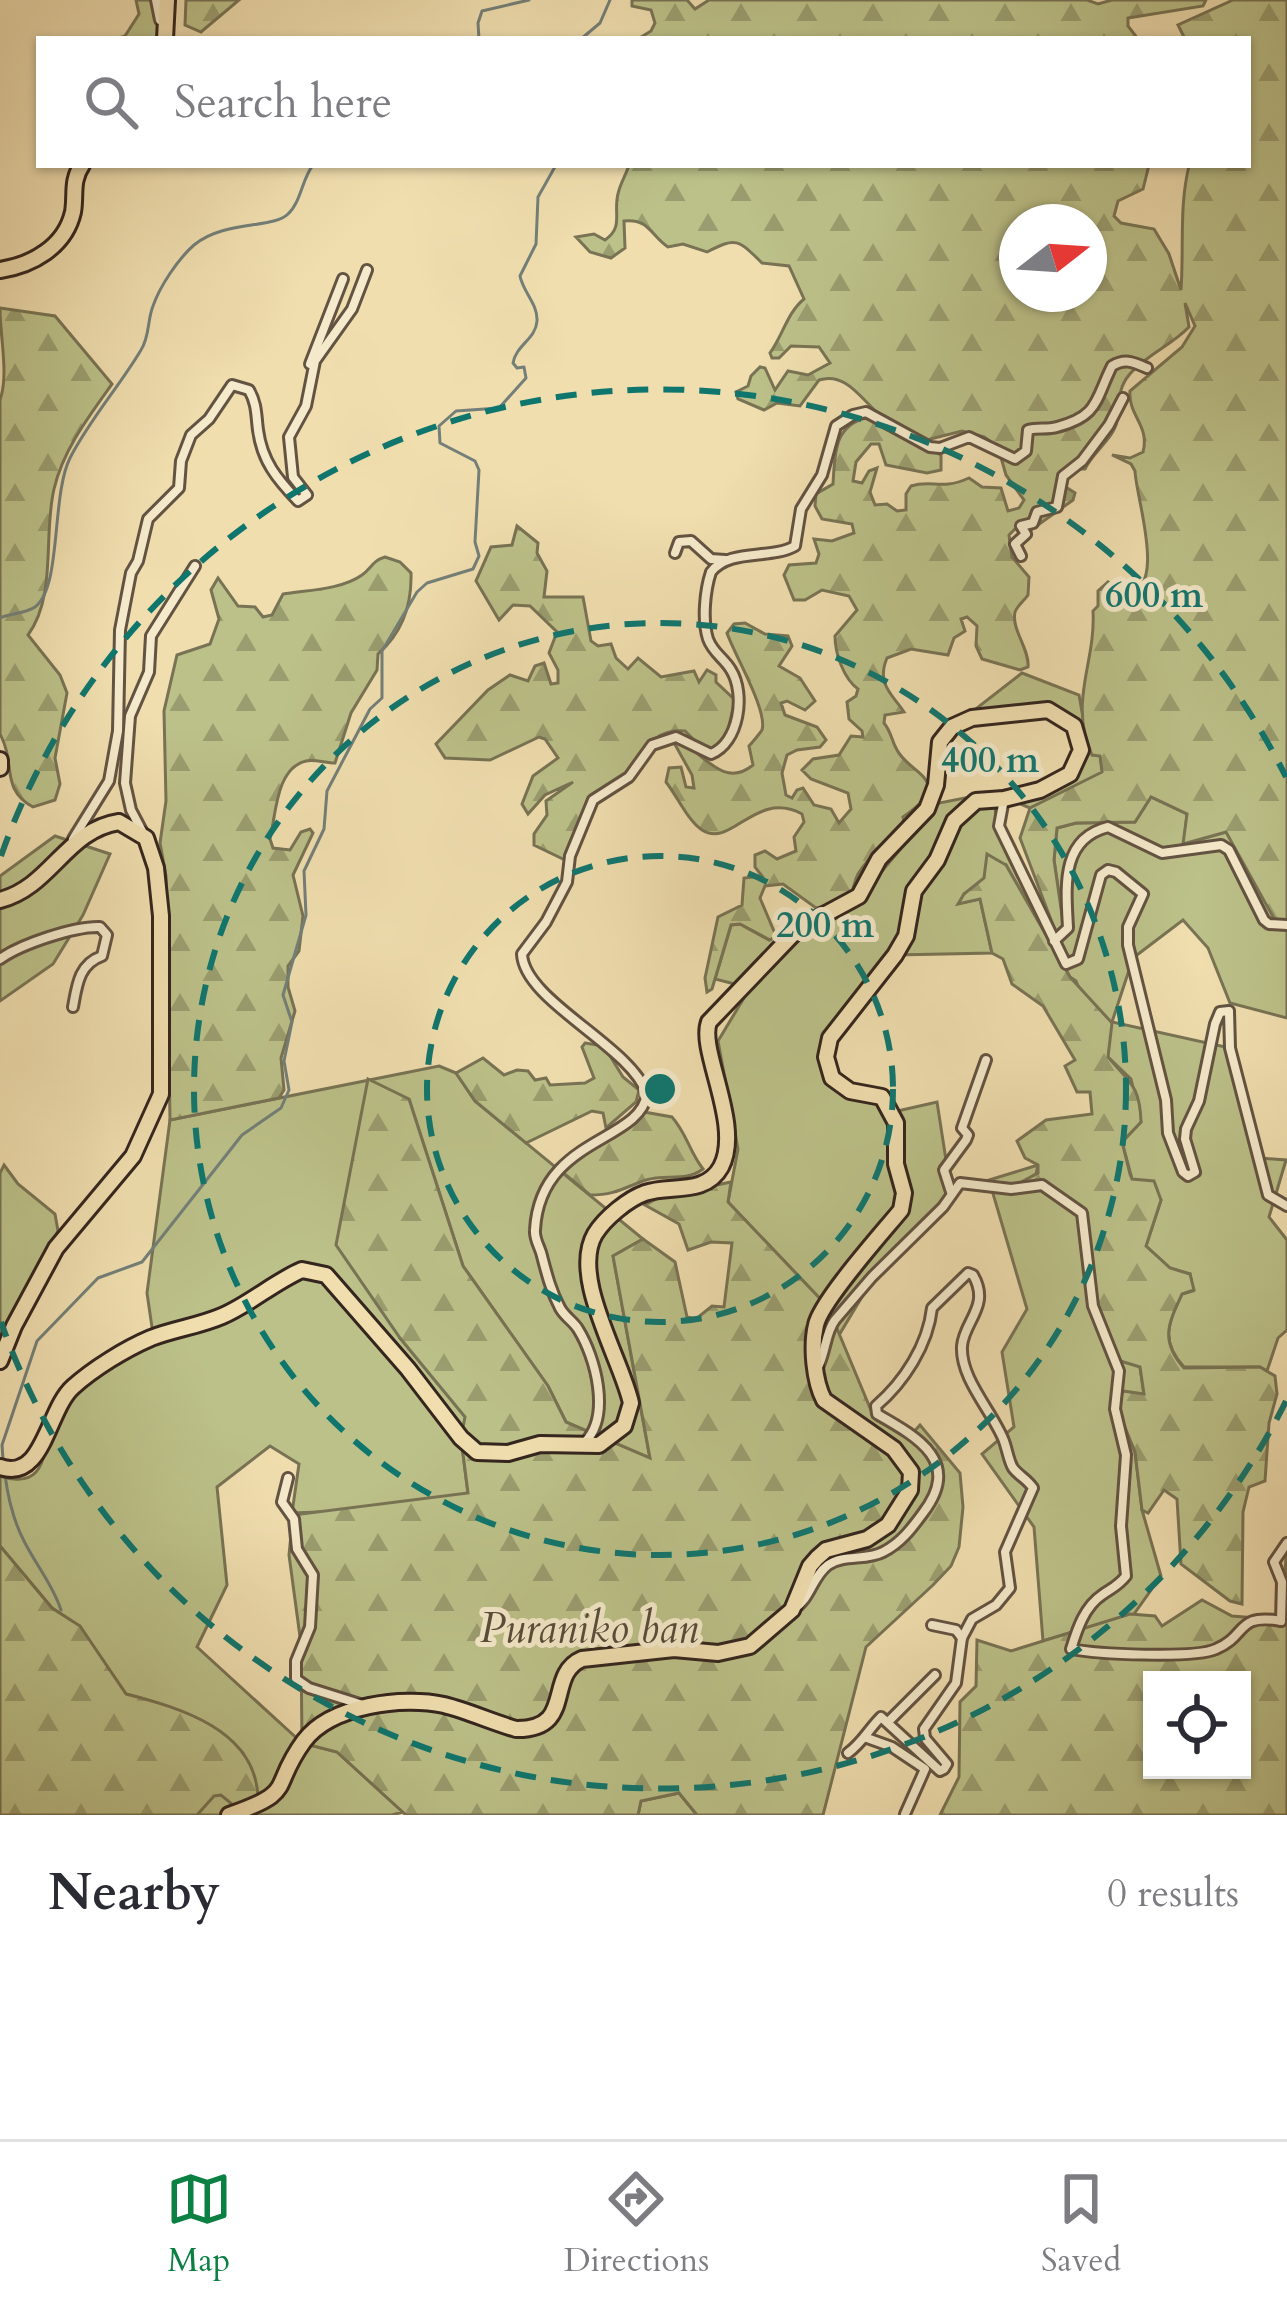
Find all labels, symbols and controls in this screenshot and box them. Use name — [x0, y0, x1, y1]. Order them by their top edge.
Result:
search box — [36, 36, 1251, 168]
icon: search — [78, 69, 144, 135]
text: Search here — [174, 72, 392, 133]
north arrow — [999, 204, 1107, 312]
text: 600 m — [1105, 571, 1204, 620]
text: 400 m — [941, 736, 1040, 785]
text: 200 m — [776, 901, 875, 950]
centre of rings — [639, 1068, 681, 1110]
park label: Puraniko ban — [480, 1600, 699, 1657]
map controls — [1143, 1671, 1251, 1779]
button: locate — [1143, 1671, 1251, 1779]
text: Nearby — [48, 1858, 220, 1928]
text: 0 results — [1107, 1867, 1239, 1920]
tab: Map — [166, 2166, 232, 2283]
tab: Directions — [564, 2166, 709, 2283]
tab: Saved — [1041, 2166, 1121, 2283]

